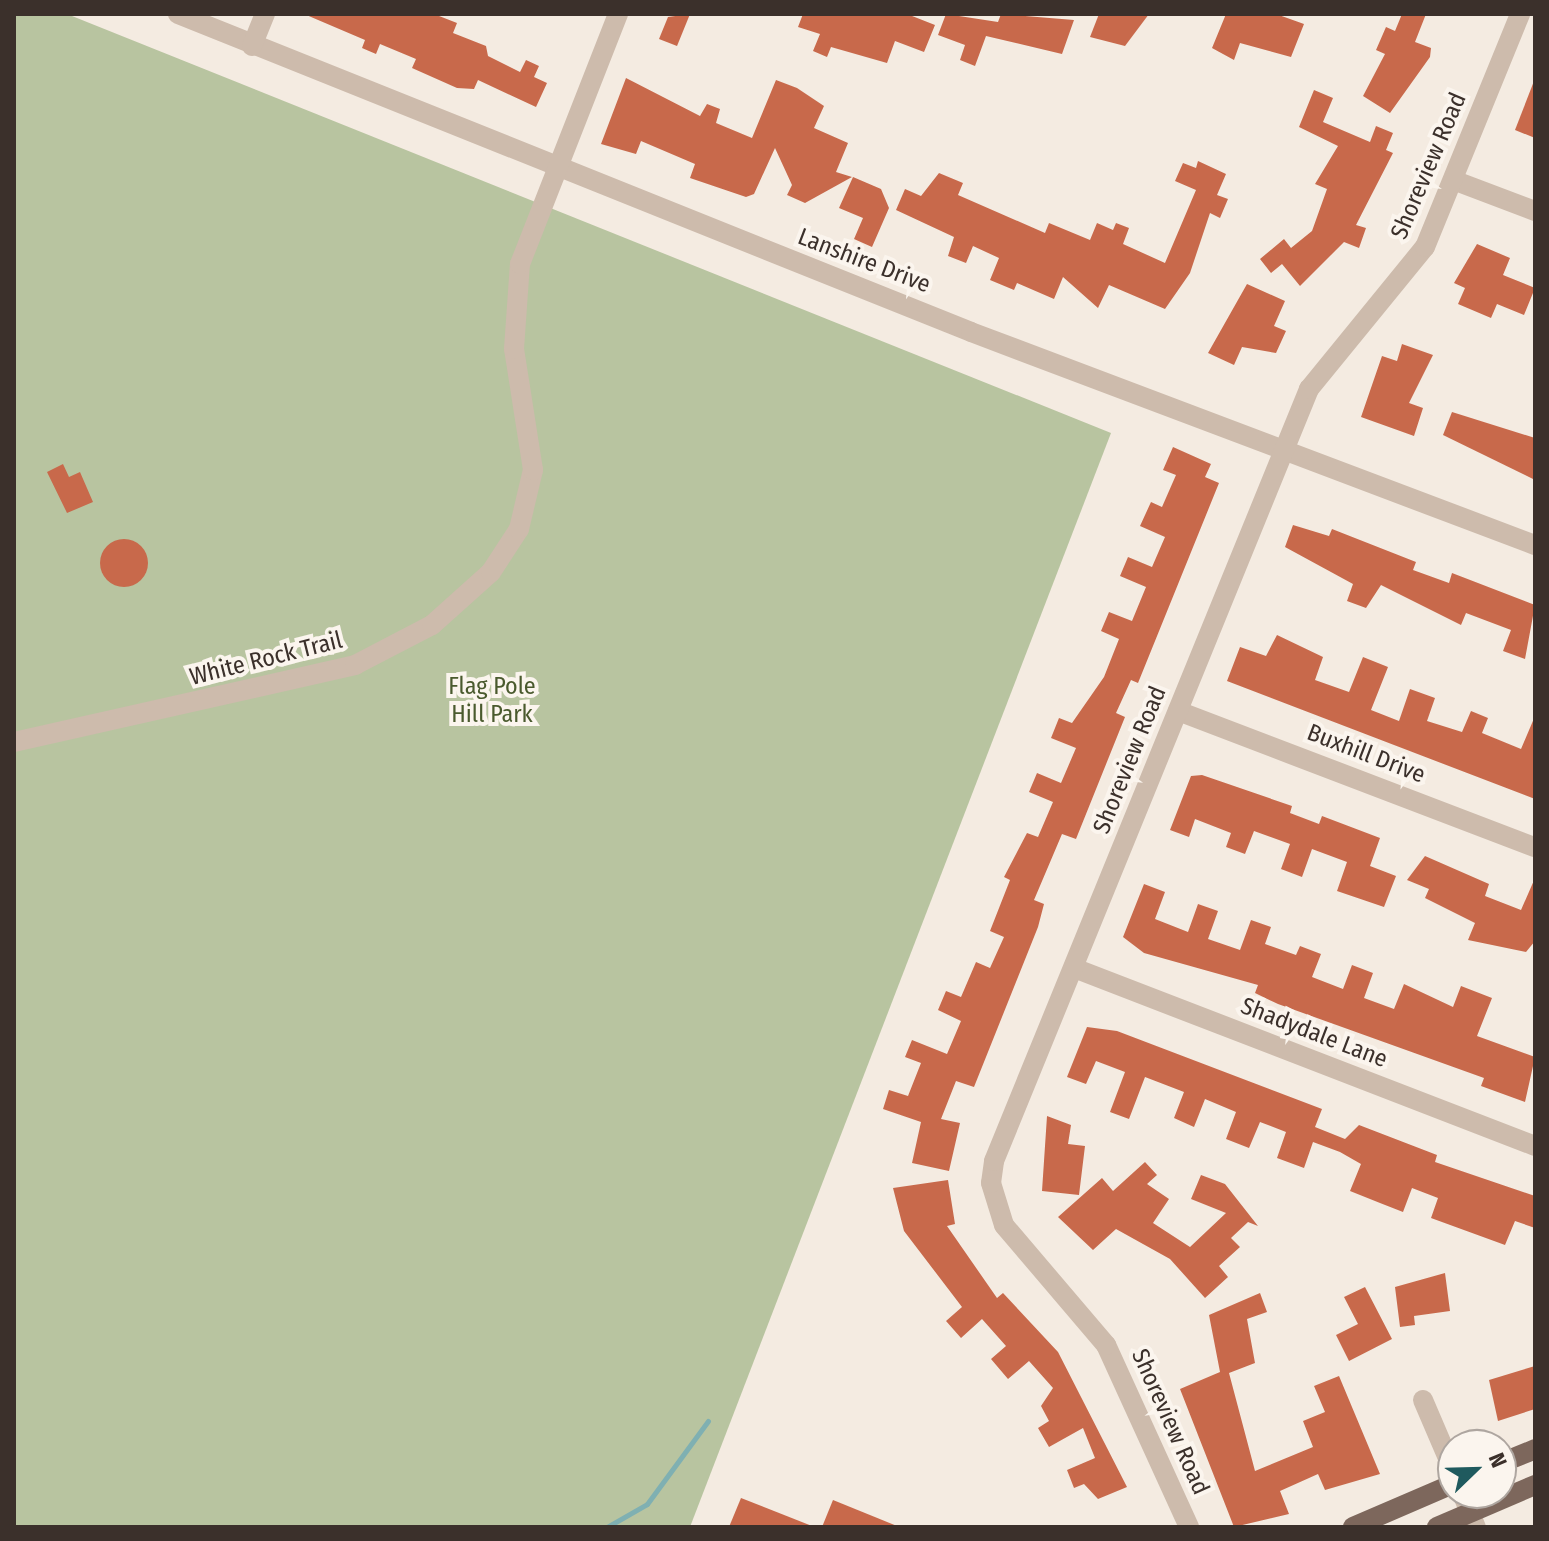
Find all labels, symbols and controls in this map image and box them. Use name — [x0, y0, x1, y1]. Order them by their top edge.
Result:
street label: Shoreview Road — [1385, 88, 1473, 244]
street label: Lanshire Drive — [794, 223, 934, 299]
street label: White Rock Trail — [187, 626, 345, 692]
park label: Flag Pole Hill Park — [448, 673, 536, 729]
street label: Shoreview Road — [1087, 682, 1173, 838]
street label: Buxhill Drive — [1303, 718, 1429, 790]
street label: Shadydale Lane — [1237, 992, 1391, 1074]
street label: Shoreview Road — [1125, 1345, 1215, 1499]
north arrow — [1437, 1429, 1517, 1509]
text: N — [1483, 1449, 1513, 1472]

